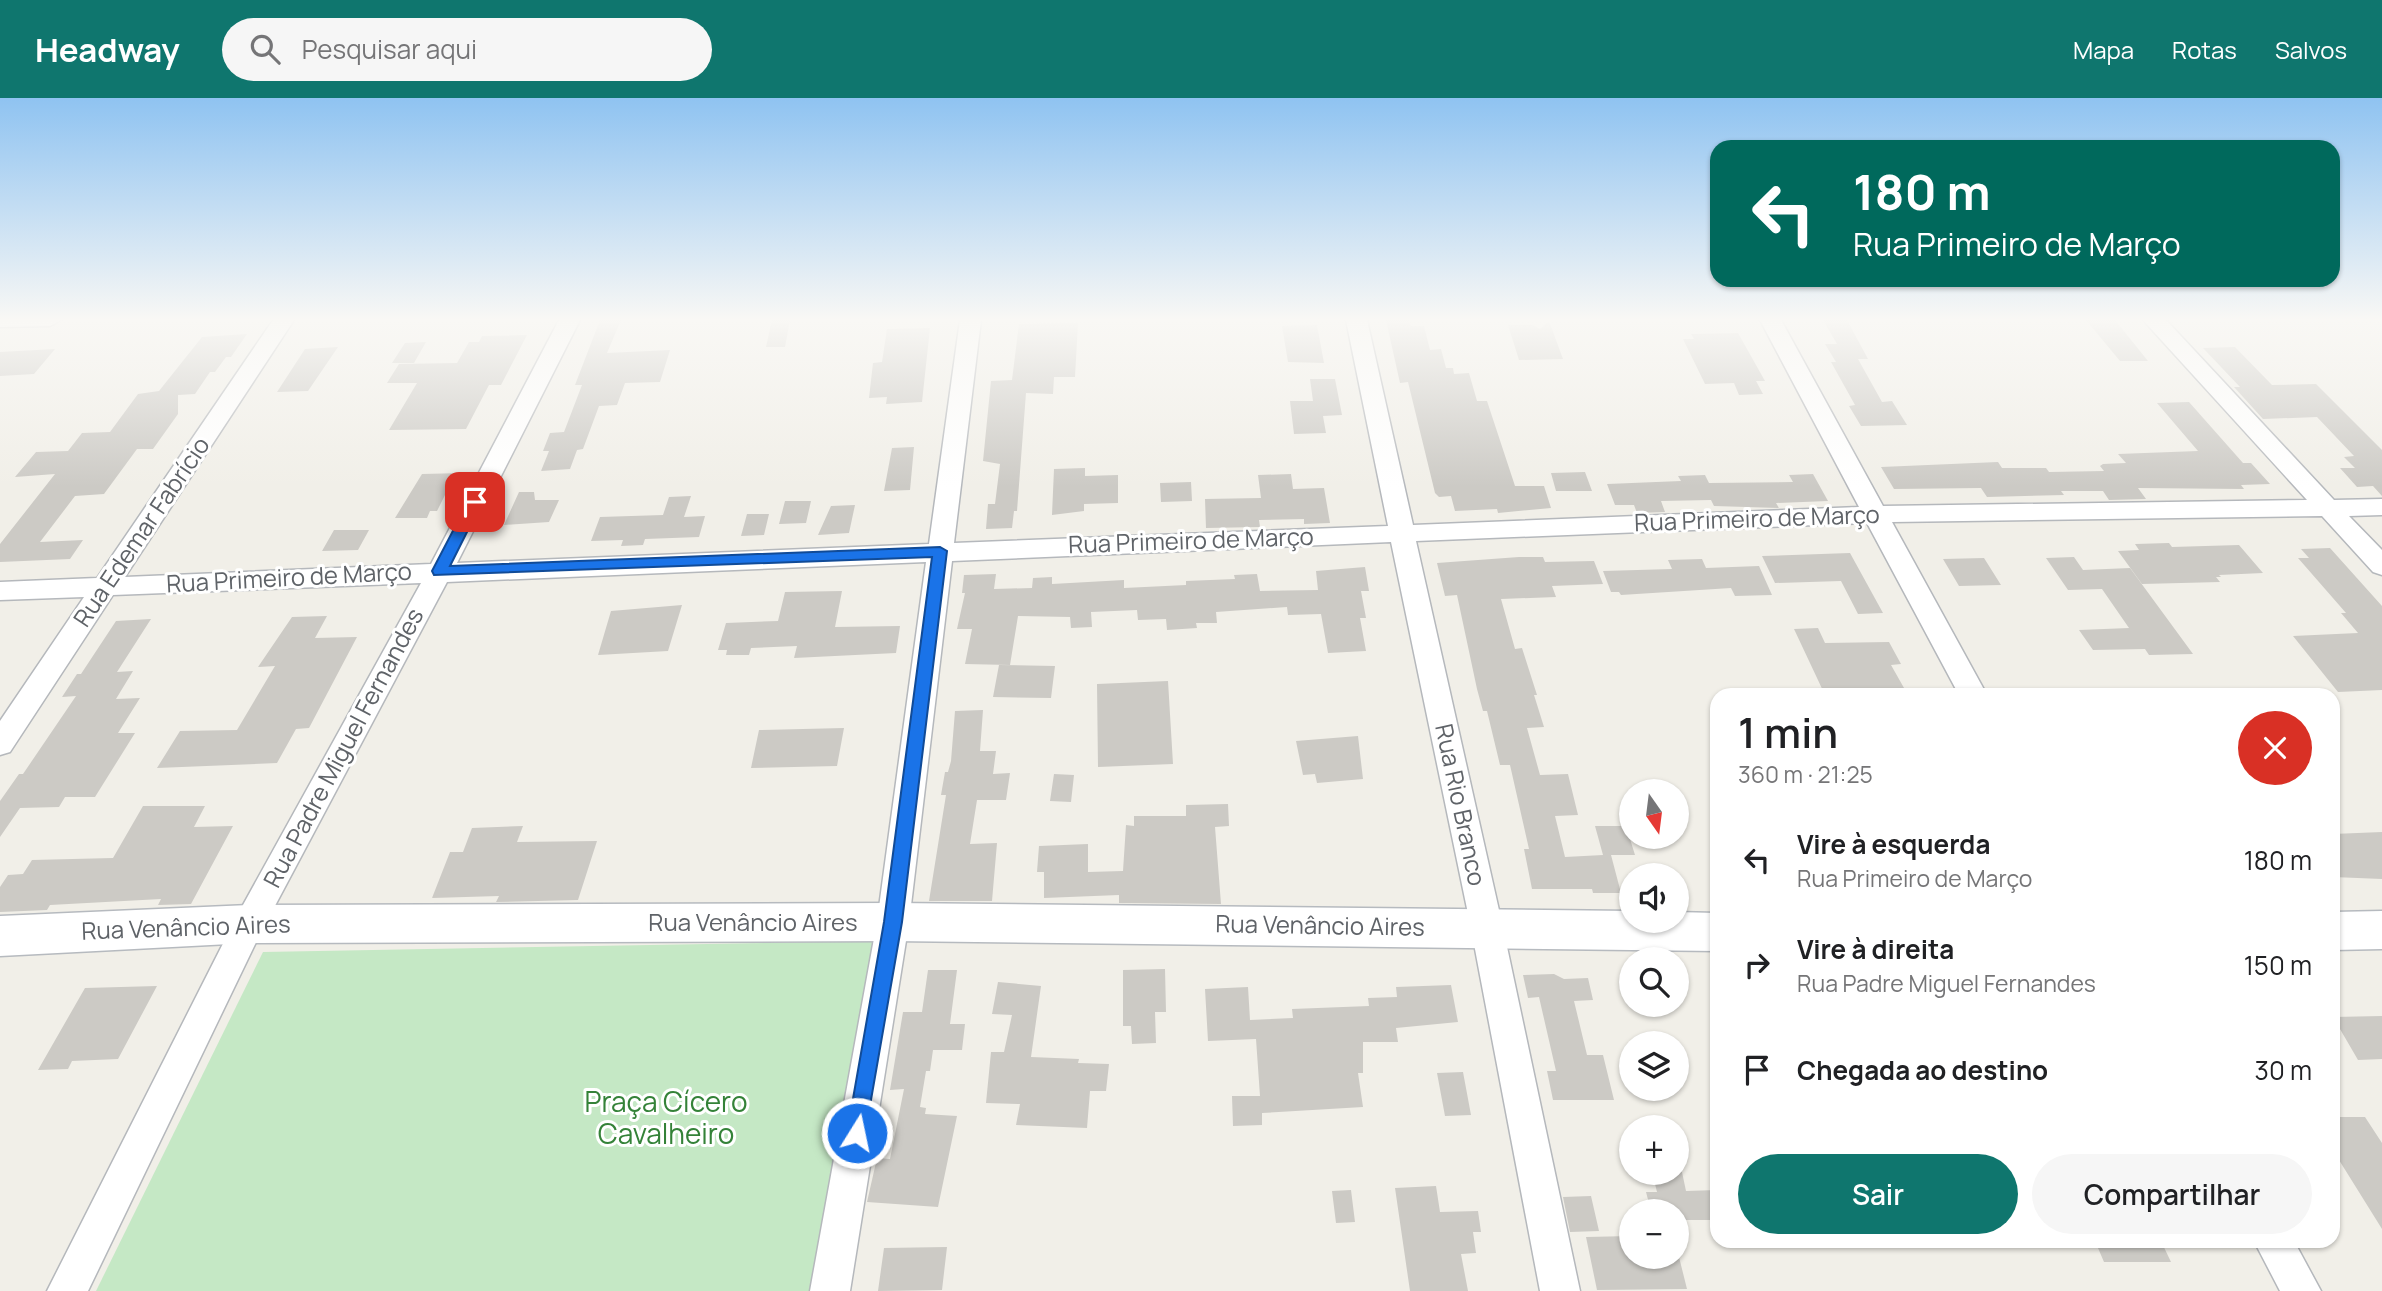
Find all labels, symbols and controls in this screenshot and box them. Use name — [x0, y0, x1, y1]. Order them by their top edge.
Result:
search box — [222, 18, 712, 81]
text: Headway — [35, 27, 180, 72]
icon: search — [246, 30, 284, 68]
text: Pesquisar aqui — [302, 31, 477, 67]
text: Mapa — [2073, 33, 2134, 66]
text: Rotas — [2172, 33, 2237, 66]
text: Salvos — [2275, 33, 2347, 66]
text: 180 m — [1853, 158, 1991, 225]
icon: left — [1738, 168, 1829, 259]
text: Rua Primeiro de Março — [1853, 222, 2181, 266]
street label: Rua Edemar Fabrício — [65, 430, 217, 633]
pin — [445, 472, 505, 532]
icon: arrive — [456, 483, 494, 521]
street label: Rua Primeiro de Março — [1634, 497, 1880, 538]
street label: Rua Primeiro de Março — [1068, 519, 1314, 560]
street label: Rua Primeiro de Março — [165, 554, 412, 599]
street label: Rua Padre Miguel Fernandes — [255, 602, 430, 893]
text: 1 min — [1738, 703, 1838, 761]
button: close — [2238, 711, 2312, 785]
street label: Rua Rio Branco — [1428, 721, 1495, 889]
text: 360 m · 21:25 — [1738, 758, 1873, 790]
north arrow — [1619, 779, 1689, 849]
map controls — [1619, 779, 1689, 1269]
text: Vire à esquerda — [1797, 826, 1990, 862]
icon: left — [1738, 841, 1776, 879]
text: 180 m — [2244, 842, 2312, 878]
text: Rua Primeiro de Março — [1797, 862, 2032, 894]
button: sound — [1619, 863, 1689, 933]
street label: Rua Venâncio Aires — [648, 905, 858, 938]
street label: Rua Venâncio Aires — [81, 906, 291, 947]
street label: Rua Venâncio Aires — [1215, 906, 1425, 943]
text: Vire à direita — [1797, 931, 1954, 967]
icon: right — [1738, 946, 1776, 984]
button: search — [1619, 947, 1689, 1017]
text: 150 m — [2244, 947, 2312, 983]
text: Rua Padre Miguel Fernandes — [1797, 967, 2096, 999]
button: layers — [1619, 1031, 1689, 1101]
icon: arrive — [1738, 1051, 1776, 1089]
text: Chegada ao destino — [1797, 1052, 2048, 1088]
text: 30 m — [2255, 1052, 2312, 1088]
park label: Praça Cícero Cavalheiro — [585, 1082, 747, 1152]
position arrow — [820, 1096, 894, 1170]
button: + — [1619, 1115, 1689, 1185]
button: Sair — [1738, 1154, 2018, 1234]
button: Compartilhar — [2032, 1154, 2312, 1234]
button: − — [1619, 1199, 1689, 1269]

